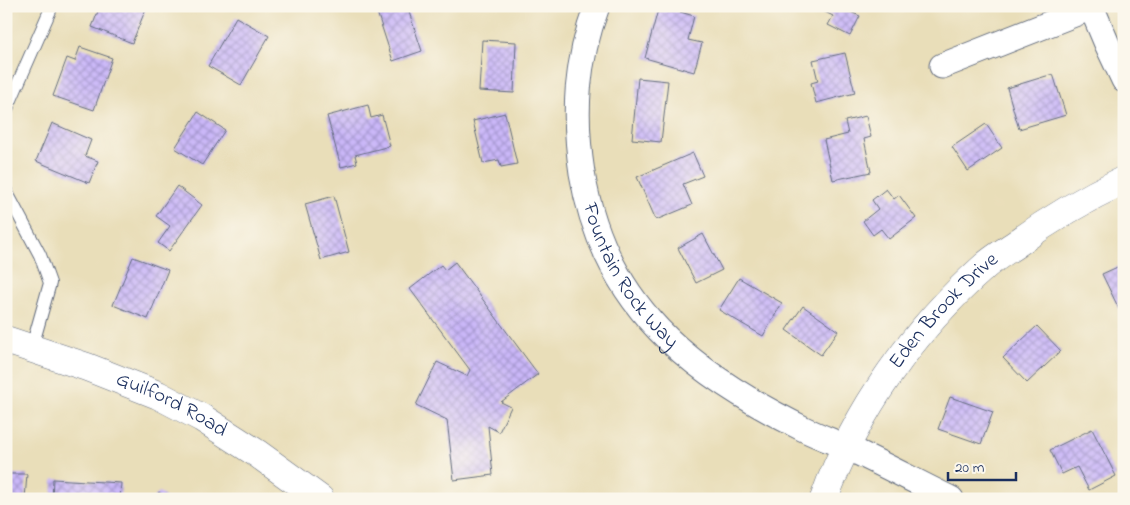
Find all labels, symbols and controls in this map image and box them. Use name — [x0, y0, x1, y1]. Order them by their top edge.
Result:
street label: Fountain Rock Way — [574, 199, 685, 358]
street label: Eden Brook Drive — [882, 245, 1005, 376]
street label: Guilford Road — [111, 365, 233, 445]
scale bar — [948, 450, 1015, 482]
text: 20 m — [955, 457, 985, 479]

